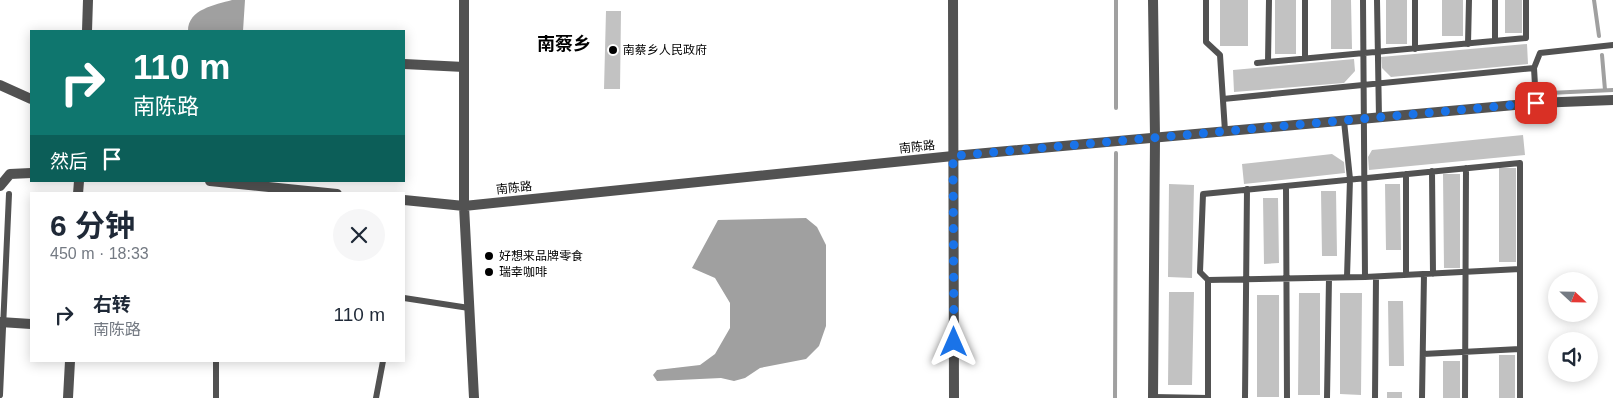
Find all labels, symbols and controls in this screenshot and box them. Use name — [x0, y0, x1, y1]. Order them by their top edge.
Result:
district label: 南蔡乡 — [537, 34, 591, 54]
place label: 南蔡乡人民政府 — [623, 43, 707, 57]
marker: 南蔡乡人民政府 — [607, 44, 619, 56]
text: 110 m — [133, 47, 230, 86]
icon: right — [50, 50, 115, 115]
pin — [1515, 82, 1557, 124]
icon: arrive — [1522, 89, 1550, 117]
text: 南陈路 — [133, 94, 199, 119]
street label: 南陈路 — [898, 138, 936, 156]
icon: arrive — [98, 145, 126, 173]
text: 然后 — [50, 151, 88, 172]
street label: 南陈路 — [495, 179, 533, 197]
text: 6 分钟 — [50, 209, 135, 242]
button: close — [333, 209, 385, 261]
text: 450 m · 18:33 — [50, 245, 149, 262]
place label: 好想来品牌零食 — [499, 249, 583, 263]
marker: 好想来品牌零食 — [483, 250, 495, 262]
place label: 瑞幸咖啡 — [499, 265, 547, 279]
marker: 瑞幸咖啡 — [483, 266, 495, 278]
north arrow — [1548, 272, 1598, 322]
map controls — [1548, 272, 1598, 382]
text: 右转 — [93, 294, 131, 315]
icon: right — [50, 301, 78, 329]
text: 110 m — [334, 304, 385, 325]
position arrow — [927, 315, 979, 367]
text: 南陈路 — [93, 321, 141, 338]
button: sound — [1548, 332, 1598, 382]

